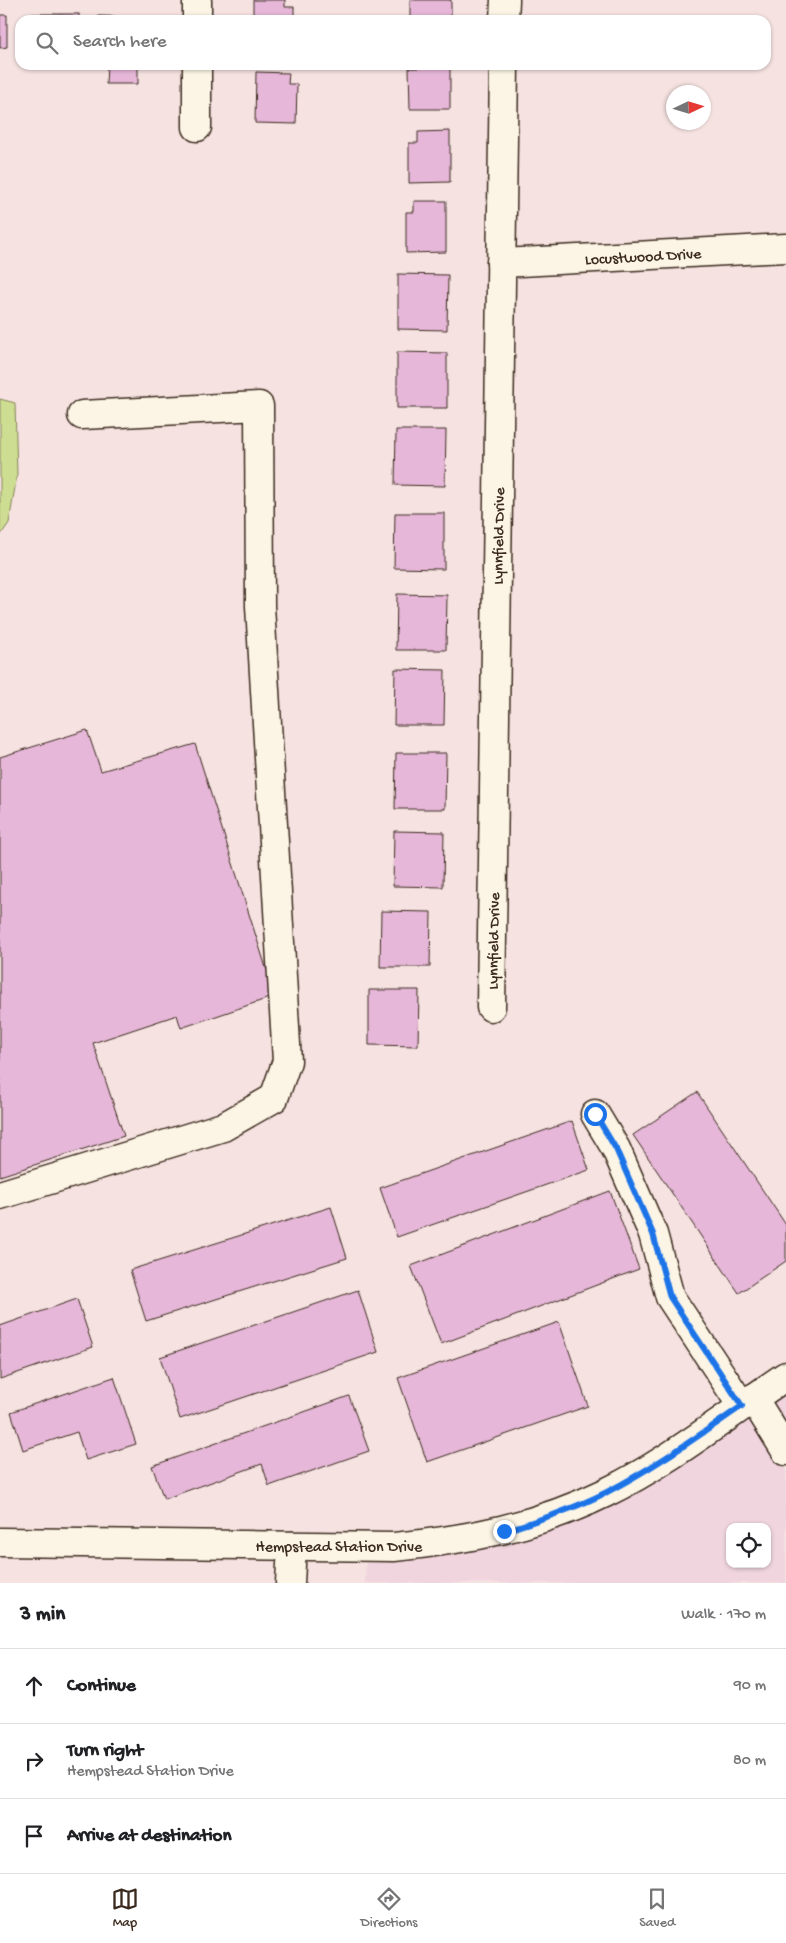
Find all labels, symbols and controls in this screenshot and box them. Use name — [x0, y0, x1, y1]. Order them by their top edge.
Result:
search box — [15, 15, 771, 70]
icon: search — [33, 29, 61, 57]
text: Search here — [73, 31, 167, 54]
north arrow — [666, 85, 711, 130]
street label: Locustwood Drive — [584, 246, 703, 271]
street label: Lynnfield Drive — [490, 487, 511, 585]
street label: Lynnfield Drive — [485, 892, 506, 990]
route start — [584, 1103, 607, 1126]
route end — [493, 1520, 516, 1543]
map controls — [726, 1523, 771, 1568]
button: locate — [726, 1523, 771, 1568]
street label: Hempstead Station Drive — [256, 1539, 423, 1558]
text: 3 min — [20, 1603, 65, 1628]
text: Walk · 170 m — [681, 1606, 766, 1625]
icon: ahead — [20, 1672, 48, 1700]
text: Continue — [67, 1675, 136, 1698]
text: 90 m — [734, 1677, 766, 1696]
text: Turn right — [67, 1740, 143, 1763]
icon: right — [20, 1747, 48, 1775]
text: 80 m — [733, 1752, 766, 1771]
text: Hempstead Station Drive — [67, 1763, 234, 1782]
icon: arrive — [20, 1822, 48, 1850]
text: Arrive at destination — [67, 1825, 231, 1848]
tab: Map — [111, 1885, 139, 1932]
tab: Directions — [361, 1885, 418, 1932]
tab: Saved — [639, 1885, 675, 1932]

